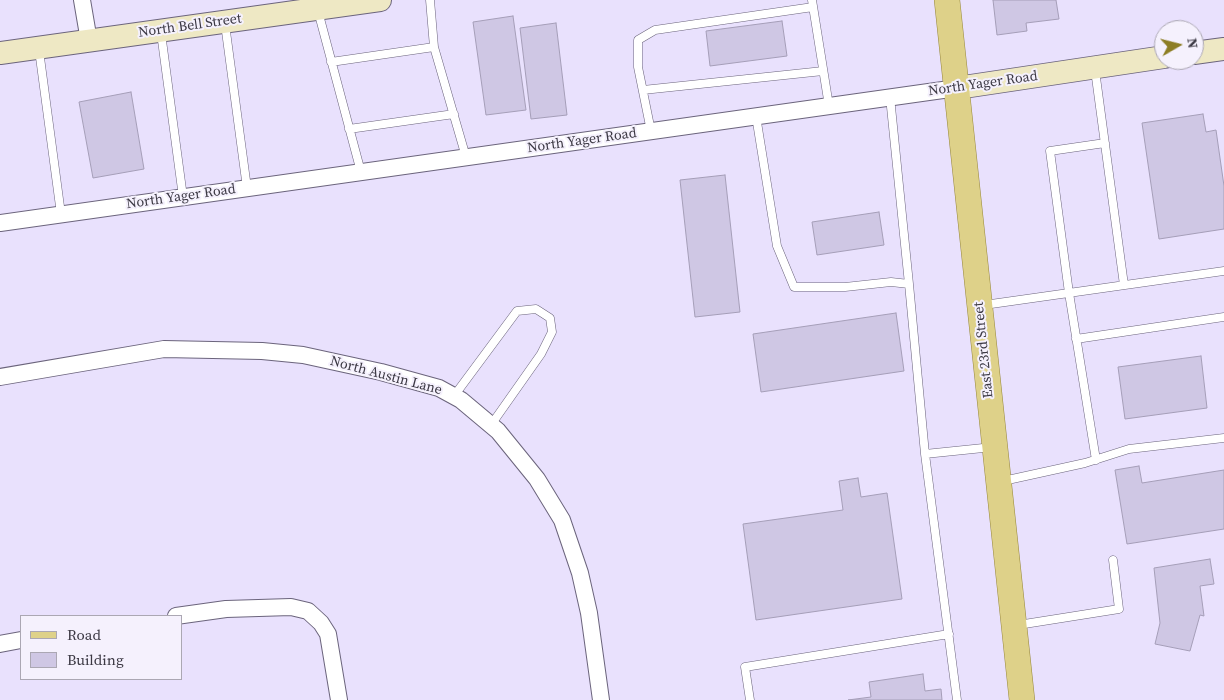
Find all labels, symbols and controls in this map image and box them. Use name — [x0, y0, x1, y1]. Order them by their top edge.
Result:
street label: North Bell Street — [137, 10, 243, 42]
north arrow — [1154, 20, 1204, 70]
text: N — [1182, 37, 1203, 49]
street label: North Yager Road — [927, 68, 1039, 100]
street label: North Yager Road — [526, 125, 638, 157]
street label: North Yager Road — [125, 181, 237, 213]
street label: East 23rd Street — [971, 301, 997, 399]
street label: North Austin Lane — [328, 353, 444, 399]
legend — [20, 615, 182, 680]
text: Road — [67, 624, 101, 645]
text: Building — [67, 649, 124, 670]

